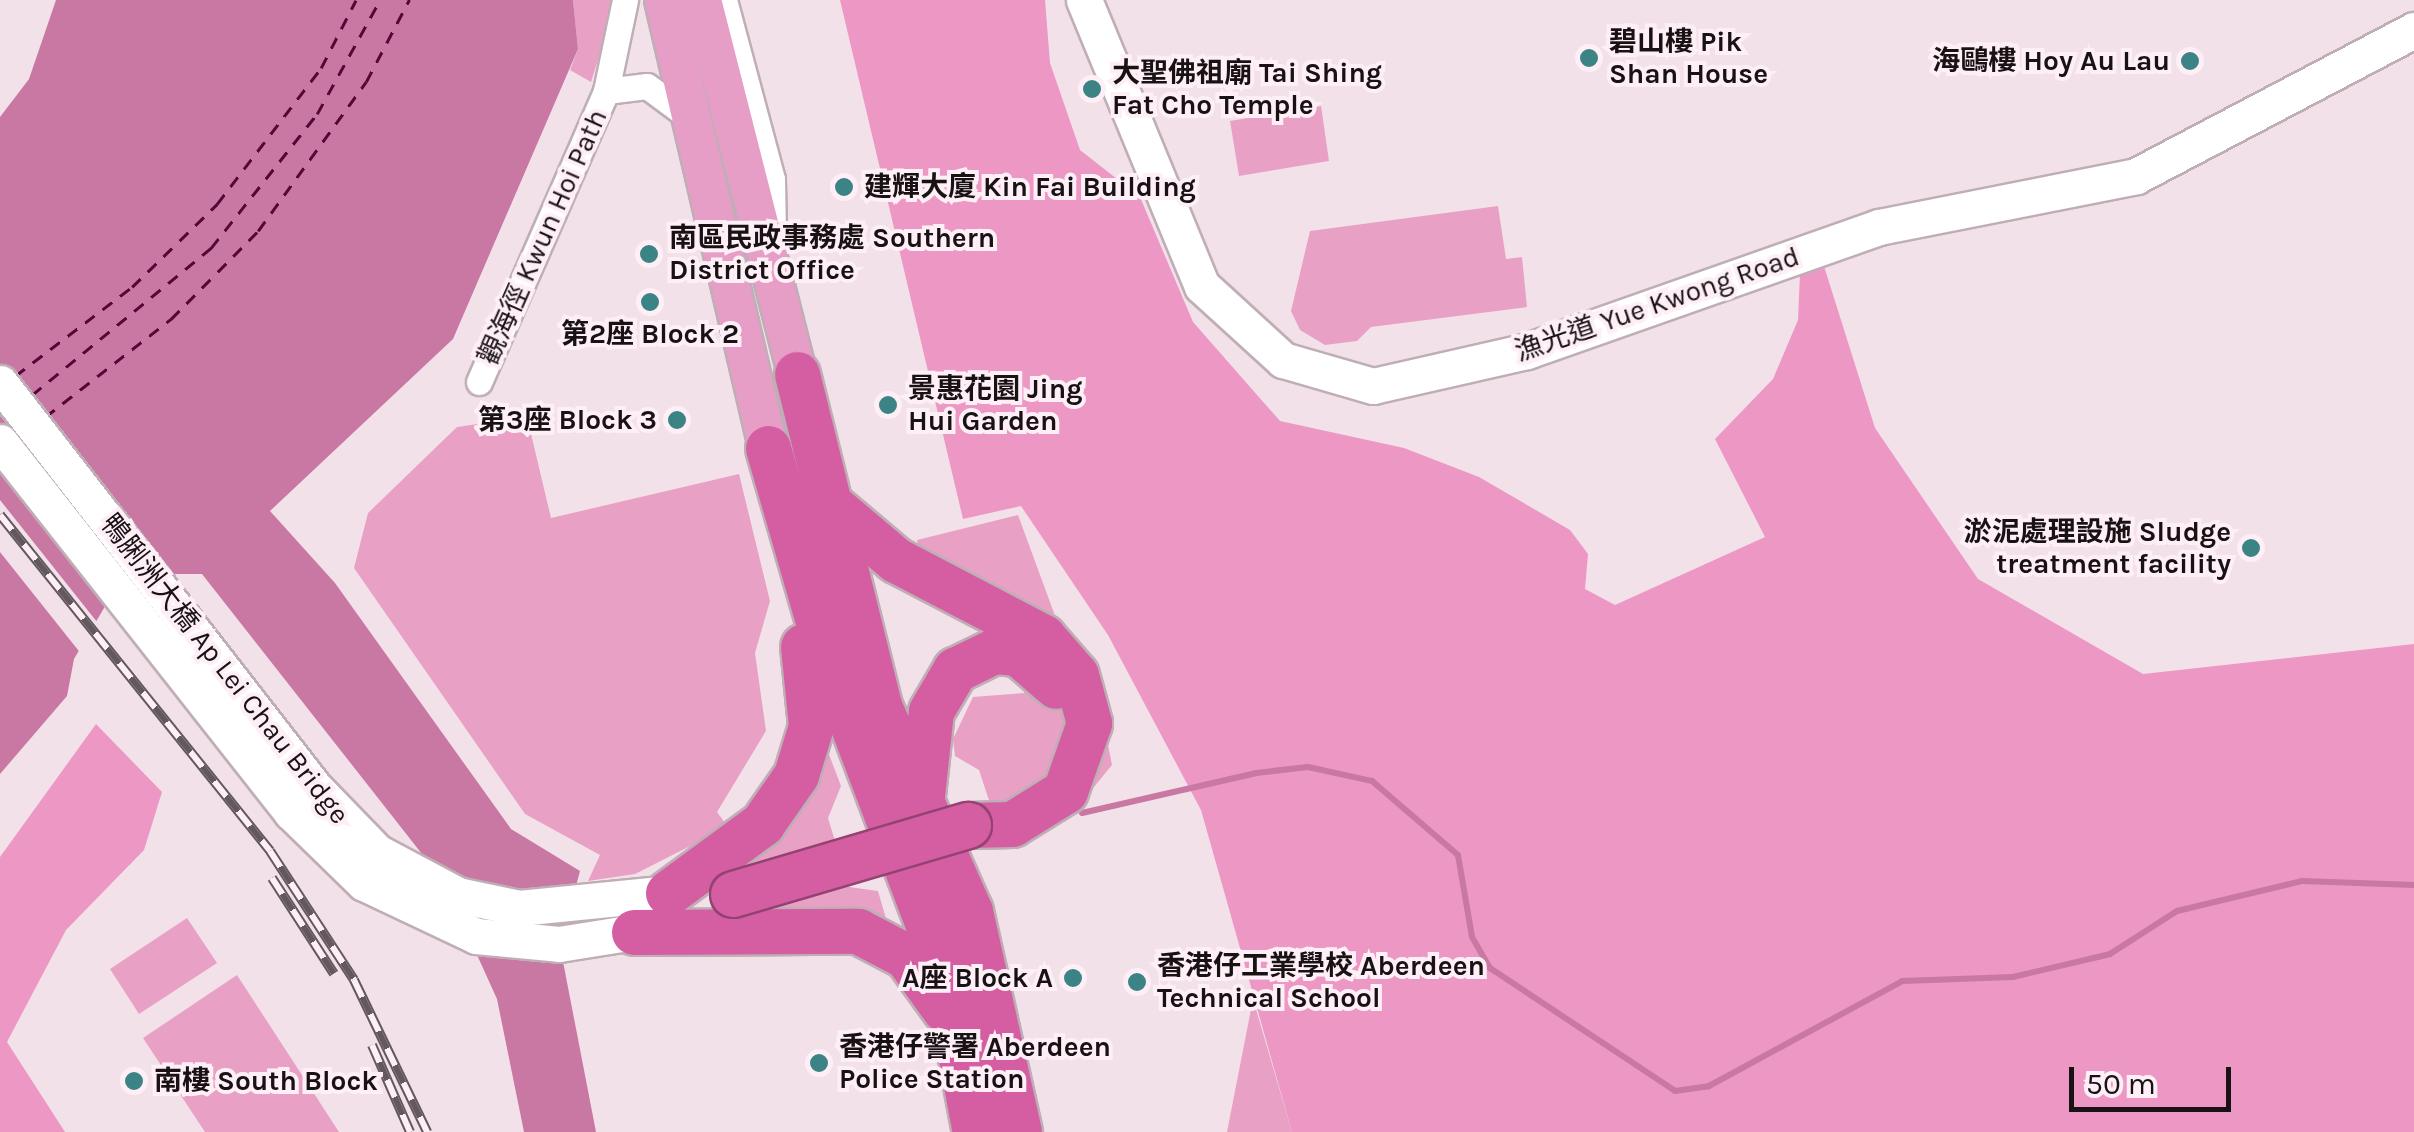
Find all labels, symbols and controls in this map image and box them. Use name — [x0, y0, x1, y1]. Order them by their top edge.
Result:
place label: 碧山樓 Pik Shan House — [1609, 25, 1768, 91]
place label: 海鷗樓 Hoy Au Lau — [1932, 44, 2170, 78]
marker: 碧山樓 Pik Shan House — [1578, 47, 1600, 69]
marker: 海鷗樓 Hoy Au Lau — [2179, 50, 2201, 72]
place label: 大聖佛祖廟 Tai Shing Fat Cho Temple — [1112, 56, 1382, 122]
marker: 大聖佛祖廟 Tai Shing Fat Cho Temple — [1081, 78, 1103, 100]
street label: 觀海徑 Kwun Hoi Path — [472, 104, 614, 370]
place label: 建輝大廈 Kin Fai Building — [864, 170, 1196, 204]
marker: 建輝大廈 Kin Fai Building — [833, 176, 855, 198]
place label: 南區民政事務處 Southern District Office — [669, 221, 995, 287]
street label: 漁光道 Yue Kwong Road — [1510, 240, 1804, 368]
marker: 南區民政事務處 Southern District Office — [638, 243, 660, 265]
marker: 第2座 Block 2 — [639, 291, 661, 313]
place label: 第2座 Block 2 — [561, 317, 739, 351]
place label: 景惠花園 Jing Hui Garden — [908, 372, 1082, 438]
marker: 景惠花園 Jing Hui Garden — [877, 394, 899, 416]
place label: 第3座 Block 3 — [478, 403, 657, 437]
marker: 第3座 Block 3 — [666, 409, 688, 431]
street label: 鴨脷洲大橋 Ap Lei Chau Bridge — [94, 507, 356, 831]
place label: 淤泥處理設施 Sludge treatment facility — [1964, 515, 2231, 581]
marker: 淤泥處理設施 Sludge treatment facility — [2240, 537, 2262, 559]
place label: 香港仔工業學校 Aberdeen Technical School — [1157, 949, 1485, 1015]
place label: A座 Block A — [902, 961, 1053, 995]
marker: A座 Block A — [1062, 967, 1084, 989]
marker: 香港仔工業學校 Aberdeen Technical School — [1126, 971, 1148, 993]
place label: 香港仔警署 Aberdeen Police Station — [839, 1030, 1111, 1096]
scale bar — [2074, 1047, 2236, 1109]
marker: 香港仔警署 Aberdeen Police Station — [808, 1052, 830, 1074]
place label: 南樓 South Block — [154, 1064, 378, 1098]
text: 50 m — [2086, 1066, 2156, 1102]
marker: 南樓 South Block — [123, 1070, 145, 1092]

